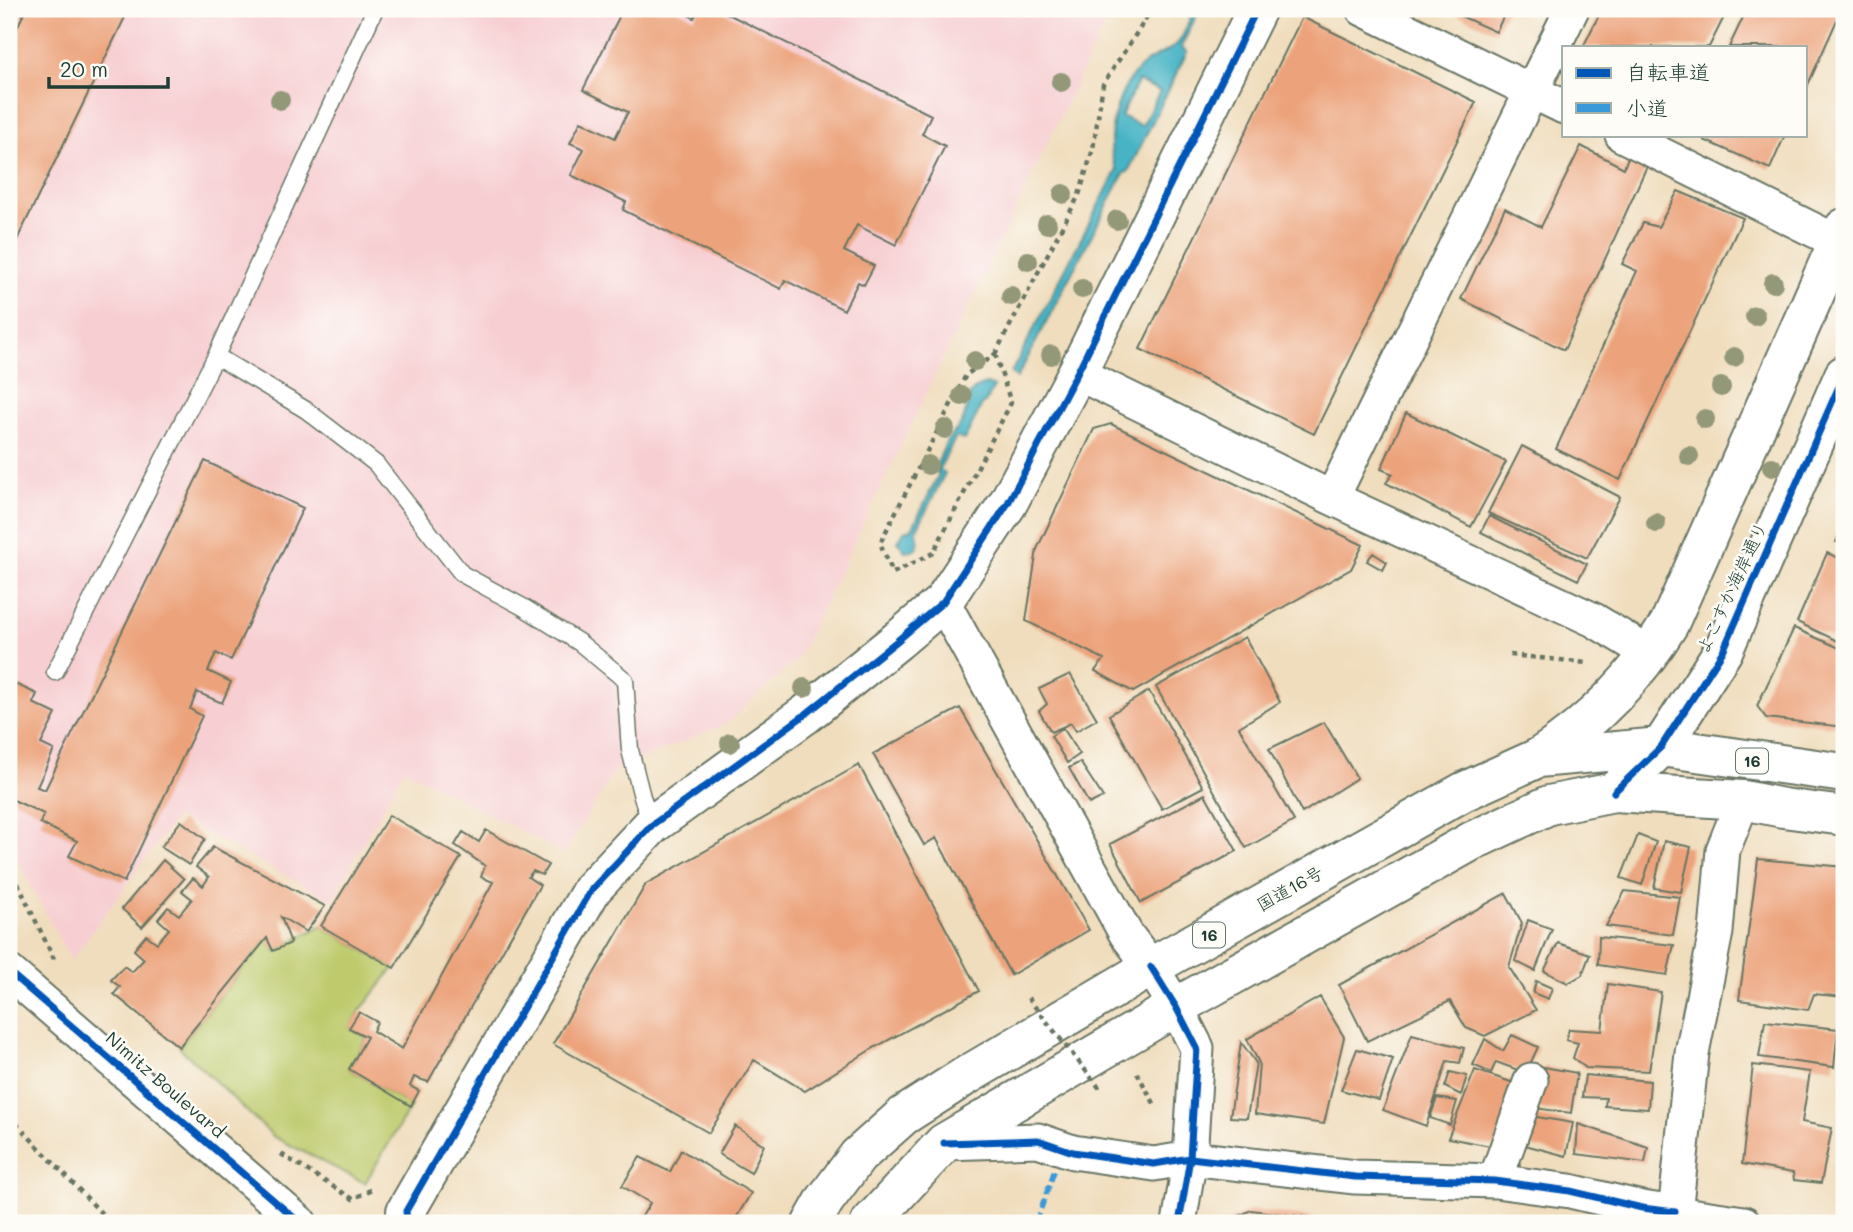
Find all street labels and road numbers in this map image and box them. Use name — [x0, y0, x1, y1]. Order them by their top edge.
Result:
street label: よこすか海岸通り — [1690, 517, 1772, 658]
road number: 16 — [1736, 748, 1768, 774]
street label: 国道16号 — [1252, 860, 1327, 916]
road number: 16 — [1193, 923, 1225, 948]
street label: Nimitz Boulevard — [101, 1026, 230, 1143]

